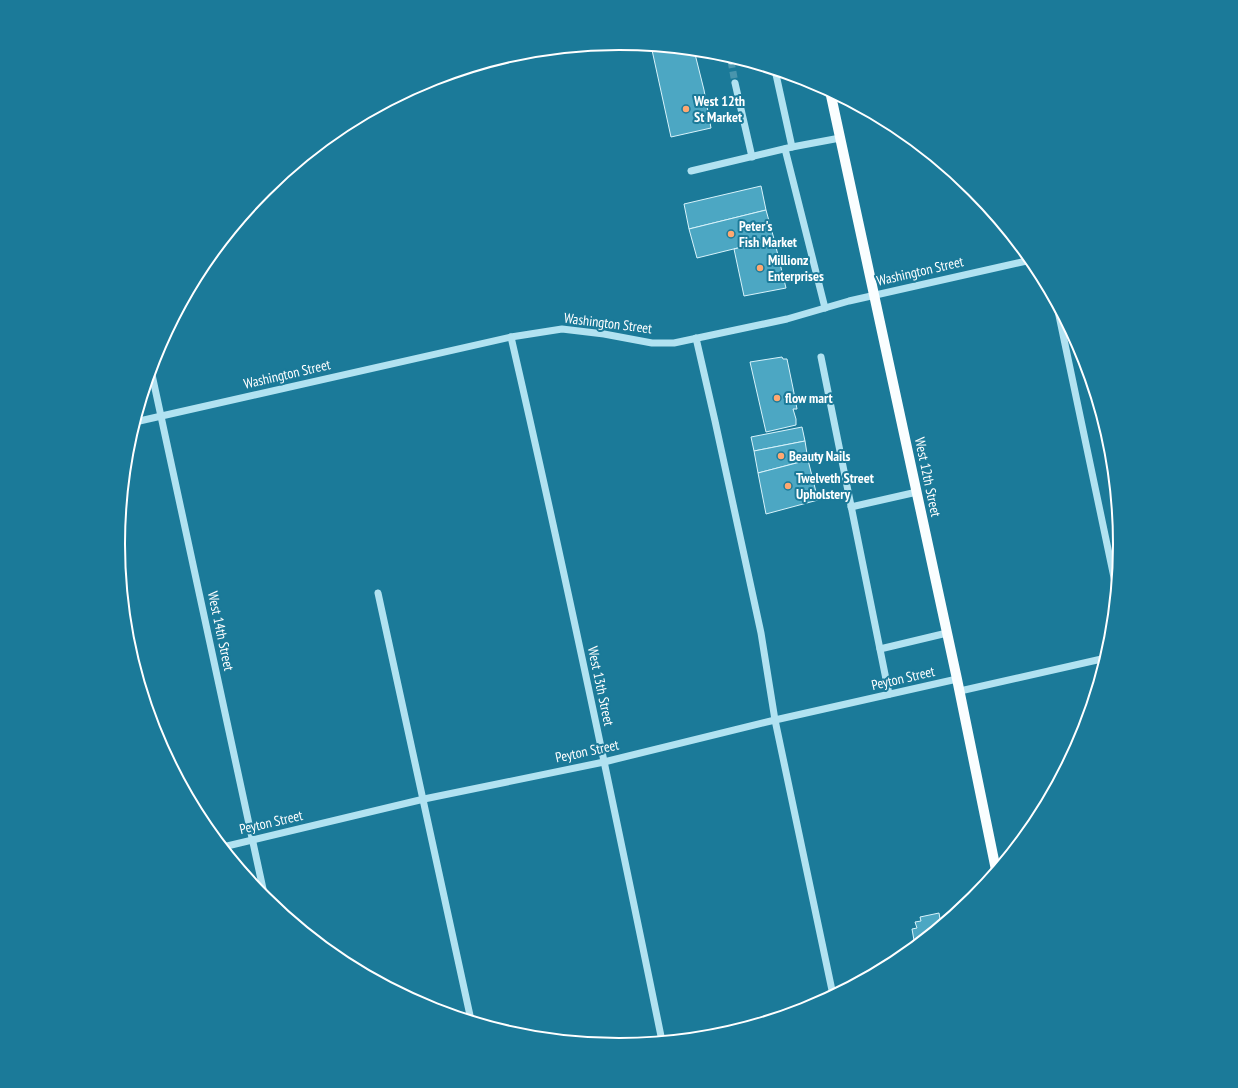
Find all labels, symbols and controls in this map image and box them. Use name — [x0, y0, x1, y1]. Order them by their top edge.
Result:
place label: West 12th St Market — [693, 92, 745, 126]
marker: West 12th St Market — [681, 104, 691, 114]
place label: Peter's Fish Market — [739, 217, 797, 251]
marker: Peter's Fish Market — [726, 229, 736, 239]
place label: Millionz Enterprises — [768, 251, 824, 285]
street label: Washington Street — [875, 252, 965, 290]
marker: Millionz Enterprises — [755, 263, 765, 273]
street label: Washington Street — [563, 309, 653, 337]
street label: Washington Street — [242, 355, 332, 393]
place label: flow mart — [785, 389, 833, 407]
marker: flow mart — [772, 393, 782, 403]
street label: West 12th Street — [911, 436, 945, 519]
place label: Beauty Nails — [789, 447, 851, 465]
marker: Beauty Nails — [776, 451, 786, 461]
place label: Twelveth Street Upholstery — [796, 469, 874, 503]
marker: Twelveth Street Upholstery — [783, 481, 793, 491]
street label: West 14th Street — [204, 590, 238, 673]
street label: West 13th Street — [584, 645, 618, 728]
street label: Peyton Street — [869, 662, 937, 694]
street label: Peyton Street — [554, 735, 621, 767]
street label: Peyton Street — [237, 806, 305, 838]

